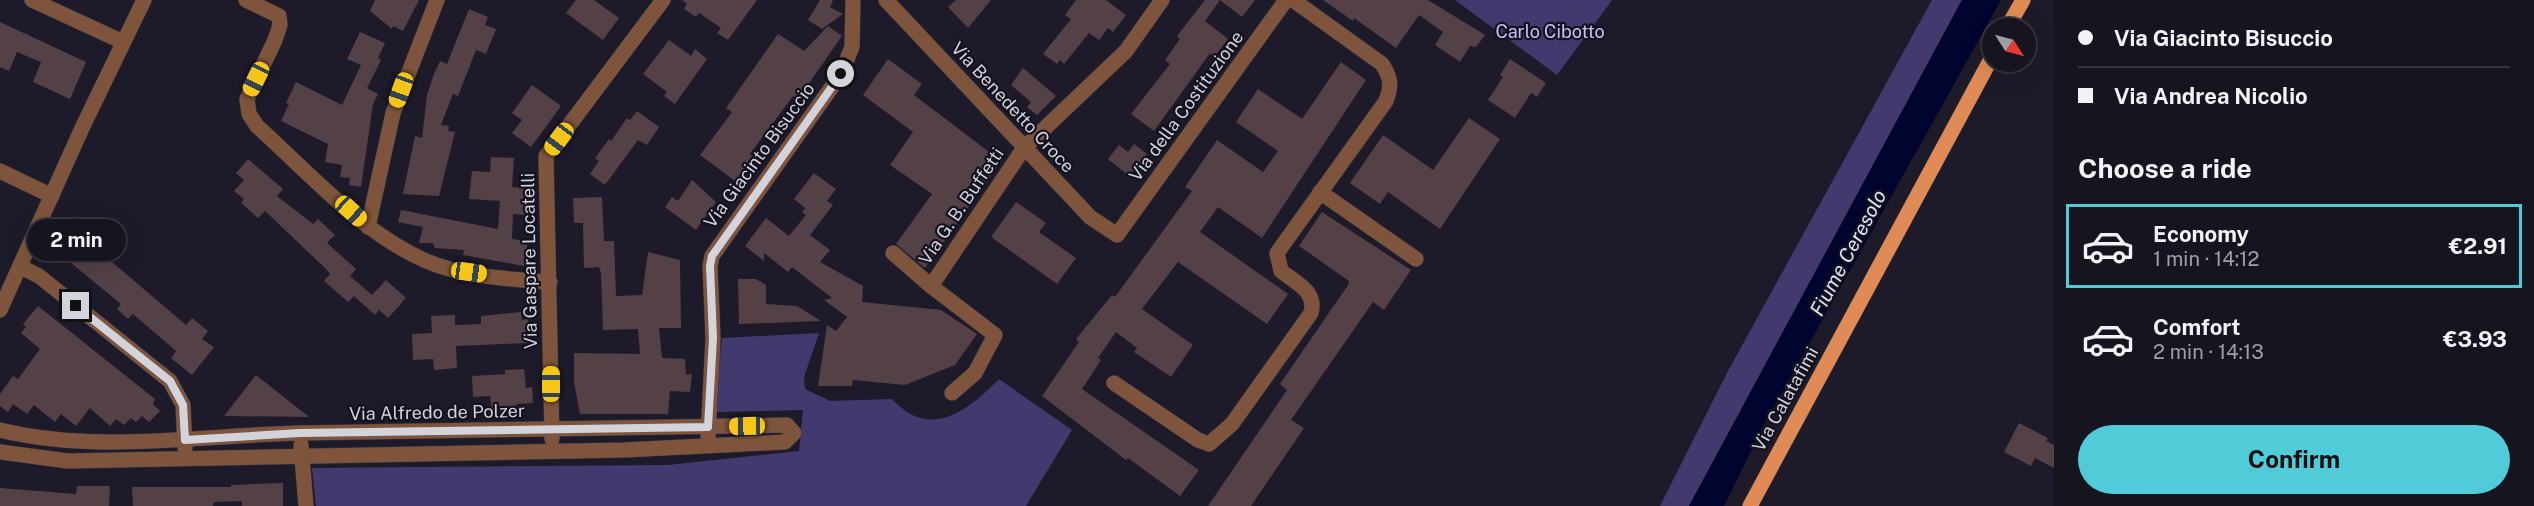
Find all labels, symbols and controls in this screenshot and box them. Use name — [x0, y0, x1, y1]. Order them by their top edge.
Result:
north arrow — [1982, 18, 2036, 72]
map controls — [1982, 18, 2036, 72]
park label: Carlo Cibotto — [1495, 21, 1605, 42]
text: Via Giacinto Bisuccio — [2114, 25, 2333, 51]
street label: Via della Costituzione — [1124, 27, 1248, 185]
street label: Via Benedetto Croce — [947, 37, 1079, 177]
car — [240, 59, 272, 99]
route start — [827, 60, 854, 87]
car — [386, 70, 416, 110]
street label: Via Giacinto Bisuccio — [699, 78, 819, 232]
text: Via Andrea Nicolio — [2114, 83, 2308, 109]
car — [541, 119, 577, 159]
street label: Via G. B. Buffetti — [914, 144, 1008, 268]
text: Choose a ride — [2078, 152, 2252, 184]
street label: Via Gaspare Locatelli — [517, 173, 541, 349]
water label: Fiume Ceresolo — [1805, 186, 1891, 320]
car — [332, 192, 370, 230]
callout: 2 min — [26, 219, 125, 261]
icon: car — [2081, 219, 2135, 273]
text: Economy — [2153, 221, 2249, 247]
text: 2 min — [50, 228, 103, 252]
text: €2.91 — [2449, 233, 2507, 259]
text: 1 min · 14:12 — [2153, 247, 2259, 271]
car — [450, 261, 488, 283]
route end — [62, 292, 89, 319]
icon: car — [2081, 312, 2135, 366]
text: Comfort — [2153, 314, 2240, 340]
text: €3.93 — [2443, 326, 2507, 352]
text: 2 min · 14:13 — [2153, 340, 2264, 364]
street label: Via Calatafimi — [1748, 343, 1822, 455]
car — [542, 366, 560, 402]
street label: Via Alfredo de Polzer — [349, 400, 525, 424]
car — [729, 417, 765, 435]
button: Confirm — [2078, 425, 2510, 494]

